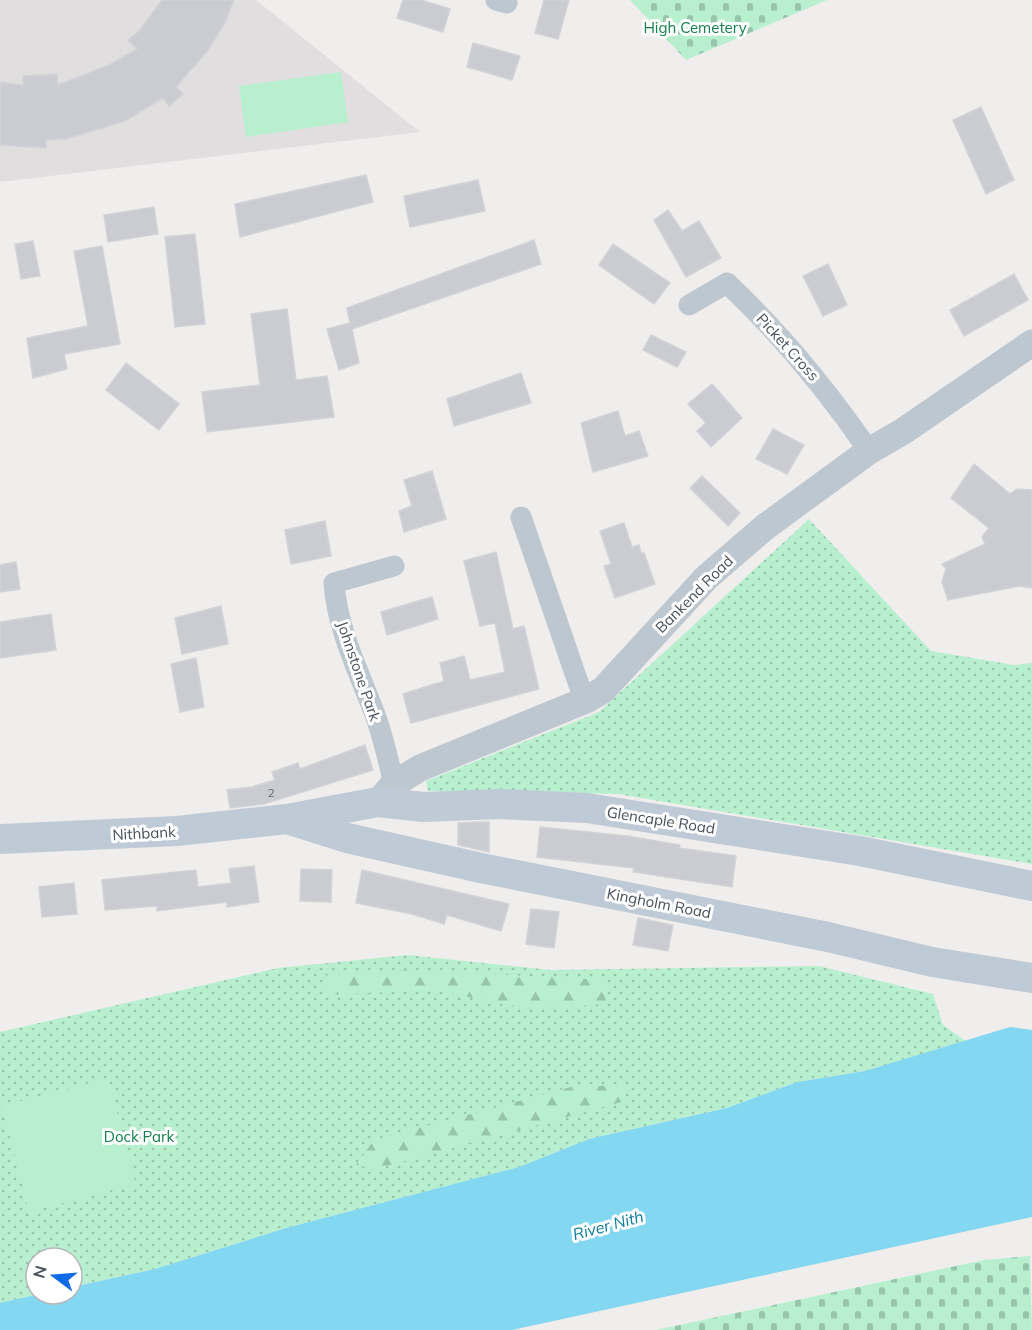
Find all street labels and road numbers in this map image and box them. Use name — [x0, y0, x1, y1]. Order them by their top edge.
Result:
street label: Picket Cross — [753, 309, 823, 385]
street label: Bankend Road — [651, 551, 737, 637]
street label: Johnstone Park — [333, 618, 385, 724]
street label: Glencaple Road — [606, 802, 716, 838]
street label: Nithbank — [112, 822, 176, 844]
street label: Kingholm Road — [605, 884, 713, 922]

